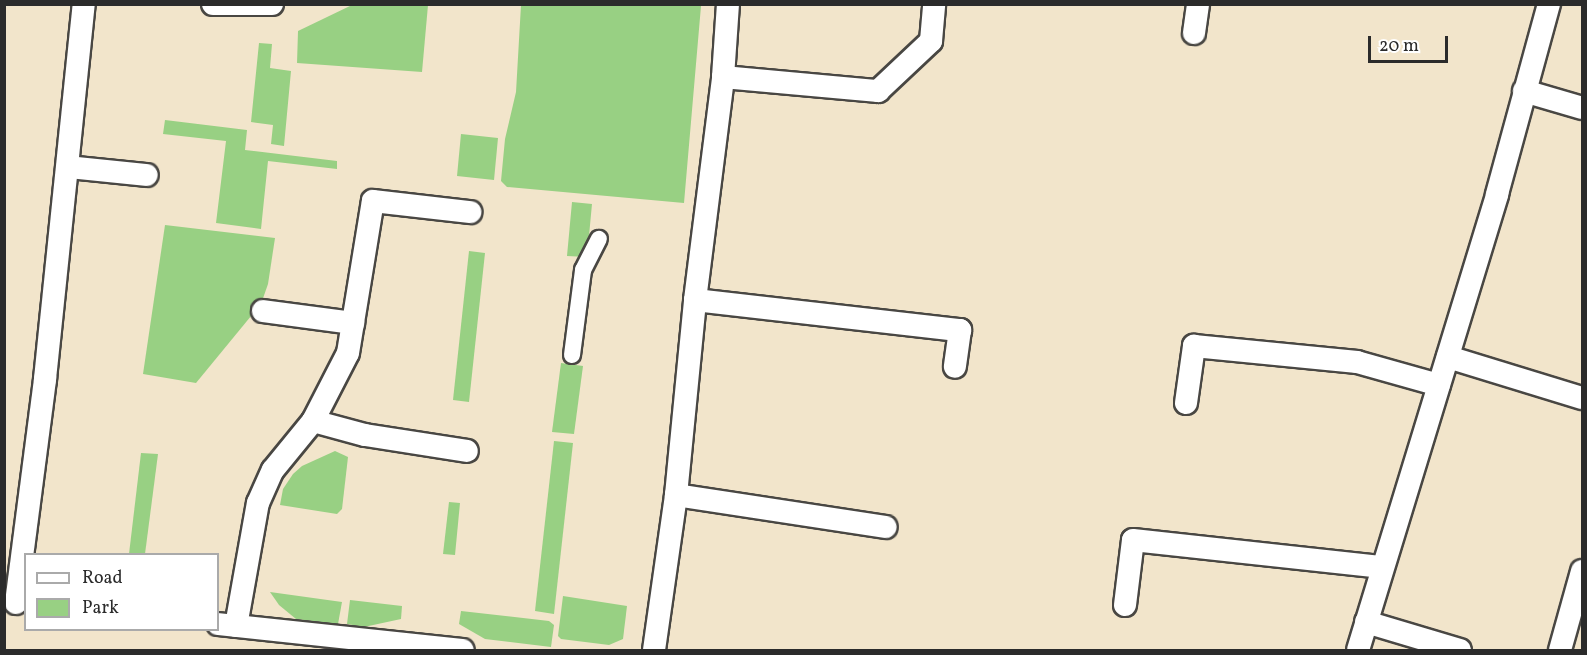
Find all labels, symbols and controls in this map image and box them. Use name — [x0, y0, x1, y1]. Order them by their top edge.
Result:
scale bar — [1371, 24, 1450, 62]
text: 20 m — [1379, 34, 1419, 59]
legend — [24, 553, 219, 631]
text: Road — [82, 566, 123, 591]
text: Park — [82, 596, 119, 621]

